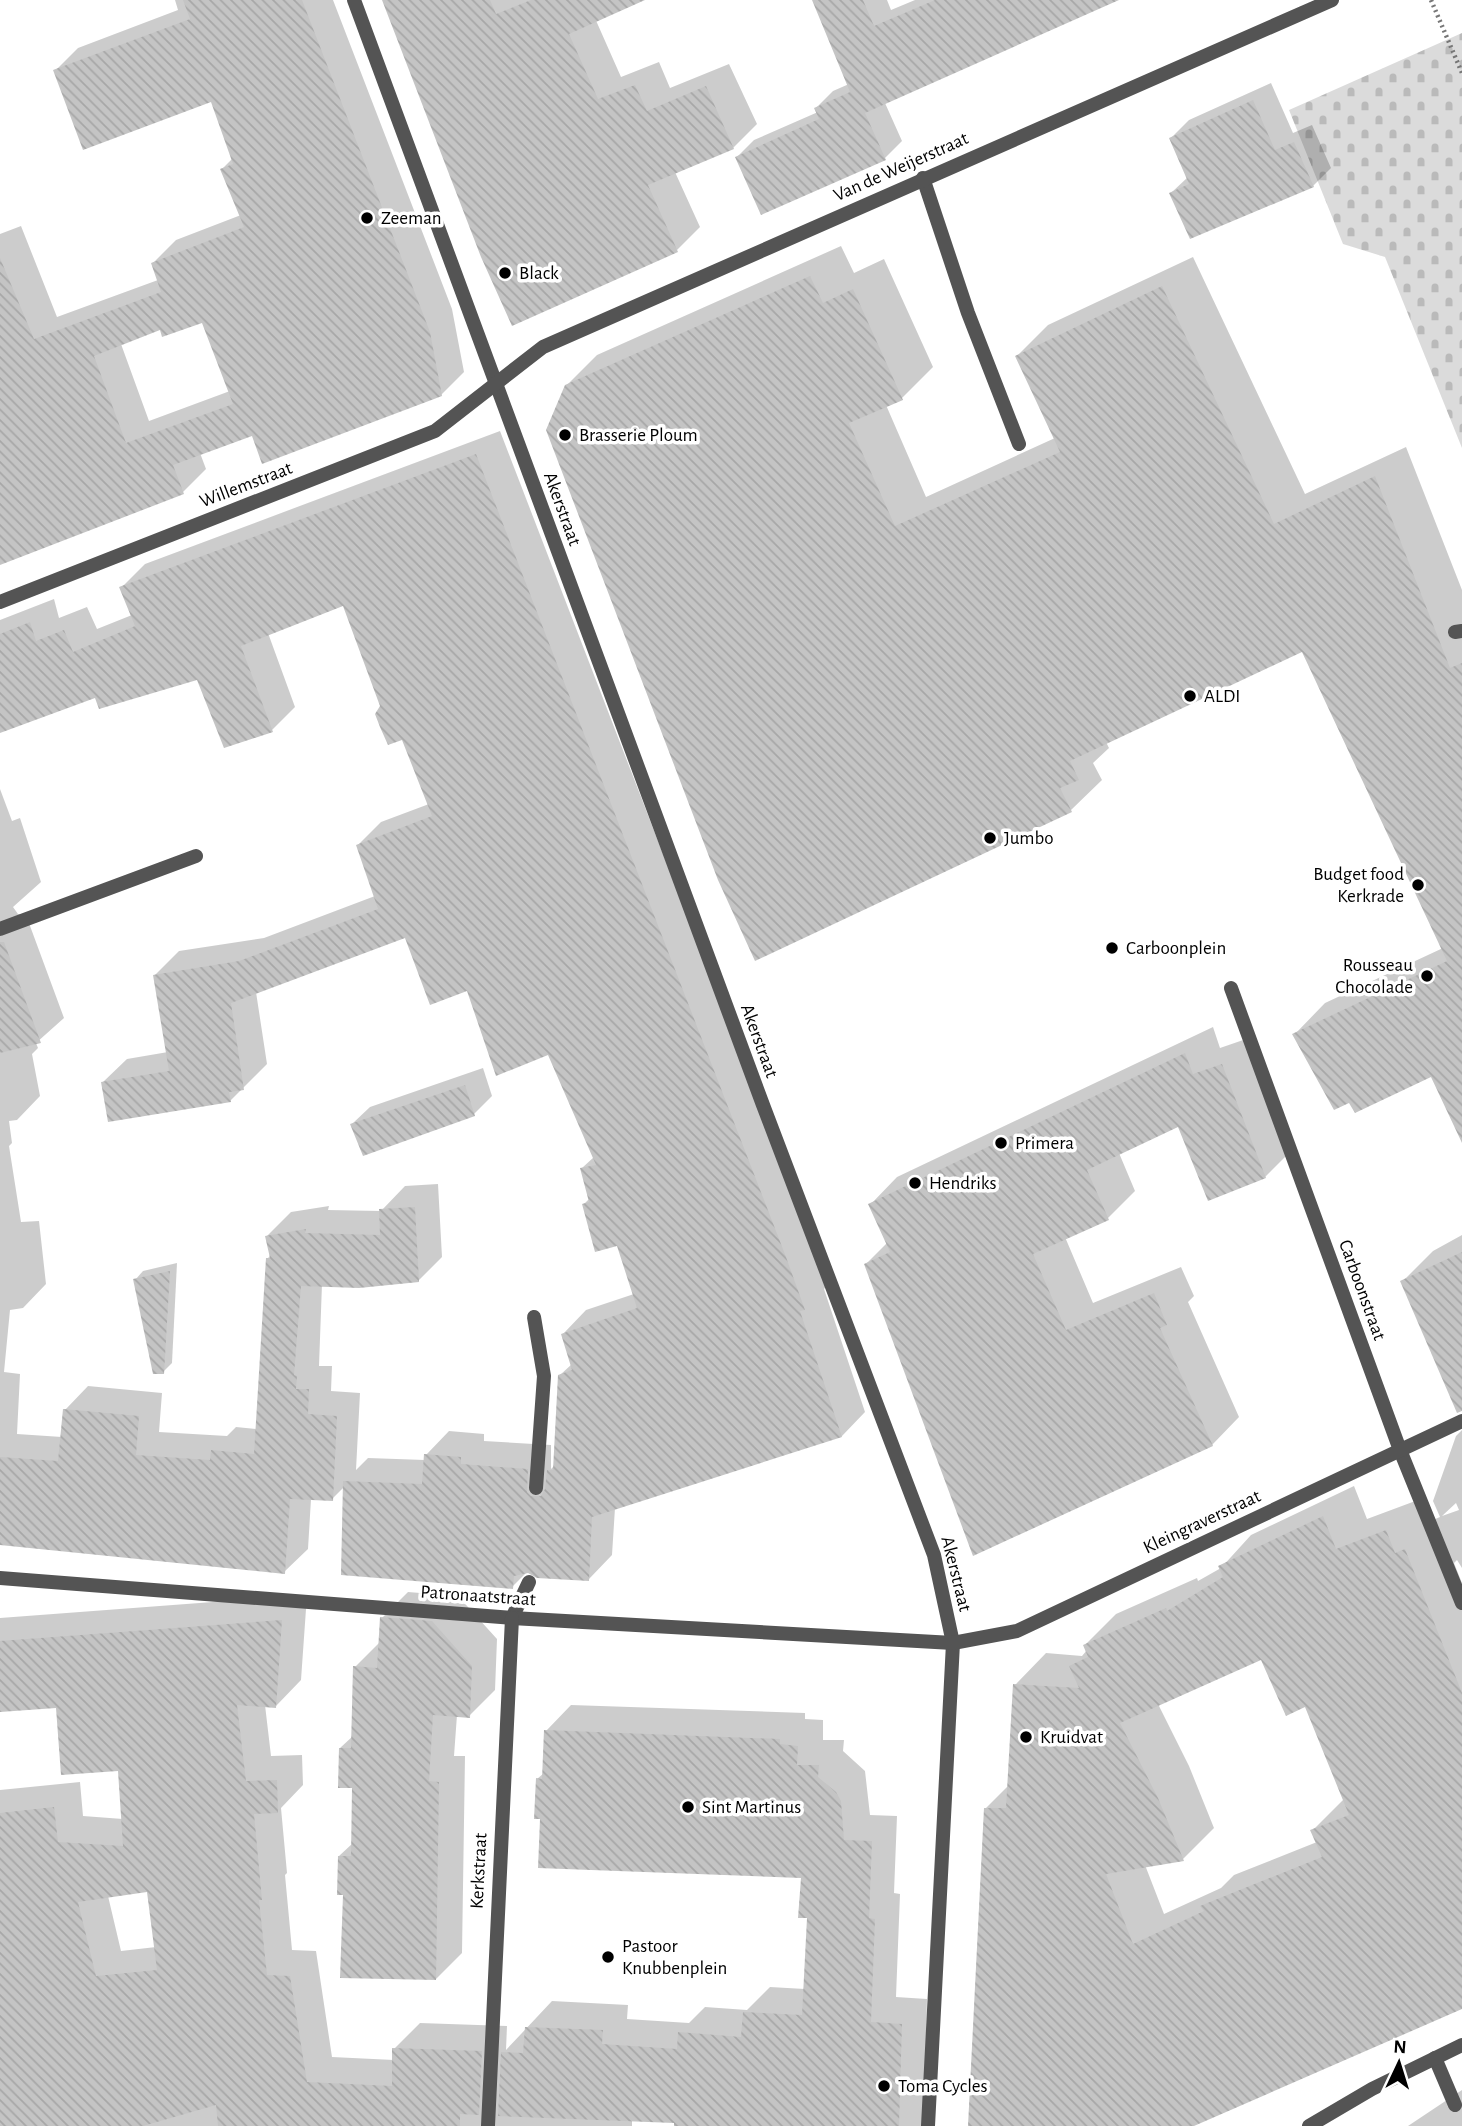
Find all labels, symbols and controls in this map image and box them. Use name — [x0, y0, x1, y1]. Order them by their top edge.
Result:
street label: Van de Weijerstraat — [831, 129, 971, 205]
place label: Zeeman — [381, 209, 442, 228]
marker: Zeeman — [359, 210, 375, 226]
place label: Black — [519, 264, 559, 283]
marker: Black — [497, 265, 513, 281]
place label: Brasserie Ploum — [579, 426, 698, 445]
marker: Brasserie Ploum — [557, 427, 573, 443]
street label: Willemstraat — [197, 459, 295, 511]
street label: Akerstraat — [540, 470, 584, 548]
place label: ALDI — [1204, 687, 1240, 706]
marker: ALDI — [1182, 688, 1198, 704]
place label: Jumbo — [1004, 829, 1054, 848]
marker: Jumbo — [982, 830, 998, 846]
place label: Budget food Kerkrade — [1313, 865, 1404, 906]
marker: Budget food Kerkrade — [1410, 877, 1426, 893]
place label: Carboonplein — [1126, 939, 1226, 958]
marker: Carboonplein — [1104, 940, 1120, 956]
place label: Rousseau Chocolade — [1335, 956, 1413, 997]
marker: Rousseau Chocolade — [1419, 968, 1435, 984]
street label: Akerstraat — [737, 1002, 781, 1080]
place label: Primera — [1015, 1134, 1074, 1153]
marker: Primera — [993, 1135, 1009, 1151]
place label: Hendriks — [929, 1174, 996, 1193]
marker: Hendriks — [907, 1175, 923, 1191]
street label: Carboonstraat — [1335, 1237, 1389, 1343]
street label: Kleingraverstraat — [1140, 1486, 1264, 1558]
street label: Akerstraat — [937, 1534, 975, 1614]
street label: Patronaatstraat — [420, 1582, 536, 1610]
place label: Kruidvat — [1040, 1728, 1103, 1747]
marker: Kruidvat — [1018, 1729, 1034, 1745]
place label: Sint Martinus — [702, 1798, 801, 1817]
marker: Sint Martinus — [680, 1799, 696, 1815]
street label: Kerkstraat — [468, 1832, 490, 1910]
place label: Pastoor Knubbenplein — [622, 1937, 727, 1978]
marker: Pastoor Knubbenplein — [600, 1949, 616, 1965]
north arrow — [1364, 2028, 1434, 2098]
text: N — [1393, 2038, 1407, 2057]
place label: Toma Cycles — [898, 2077, 988, 2096]
marker: Toma Cycles — [876, 2078, 892, 2094]

